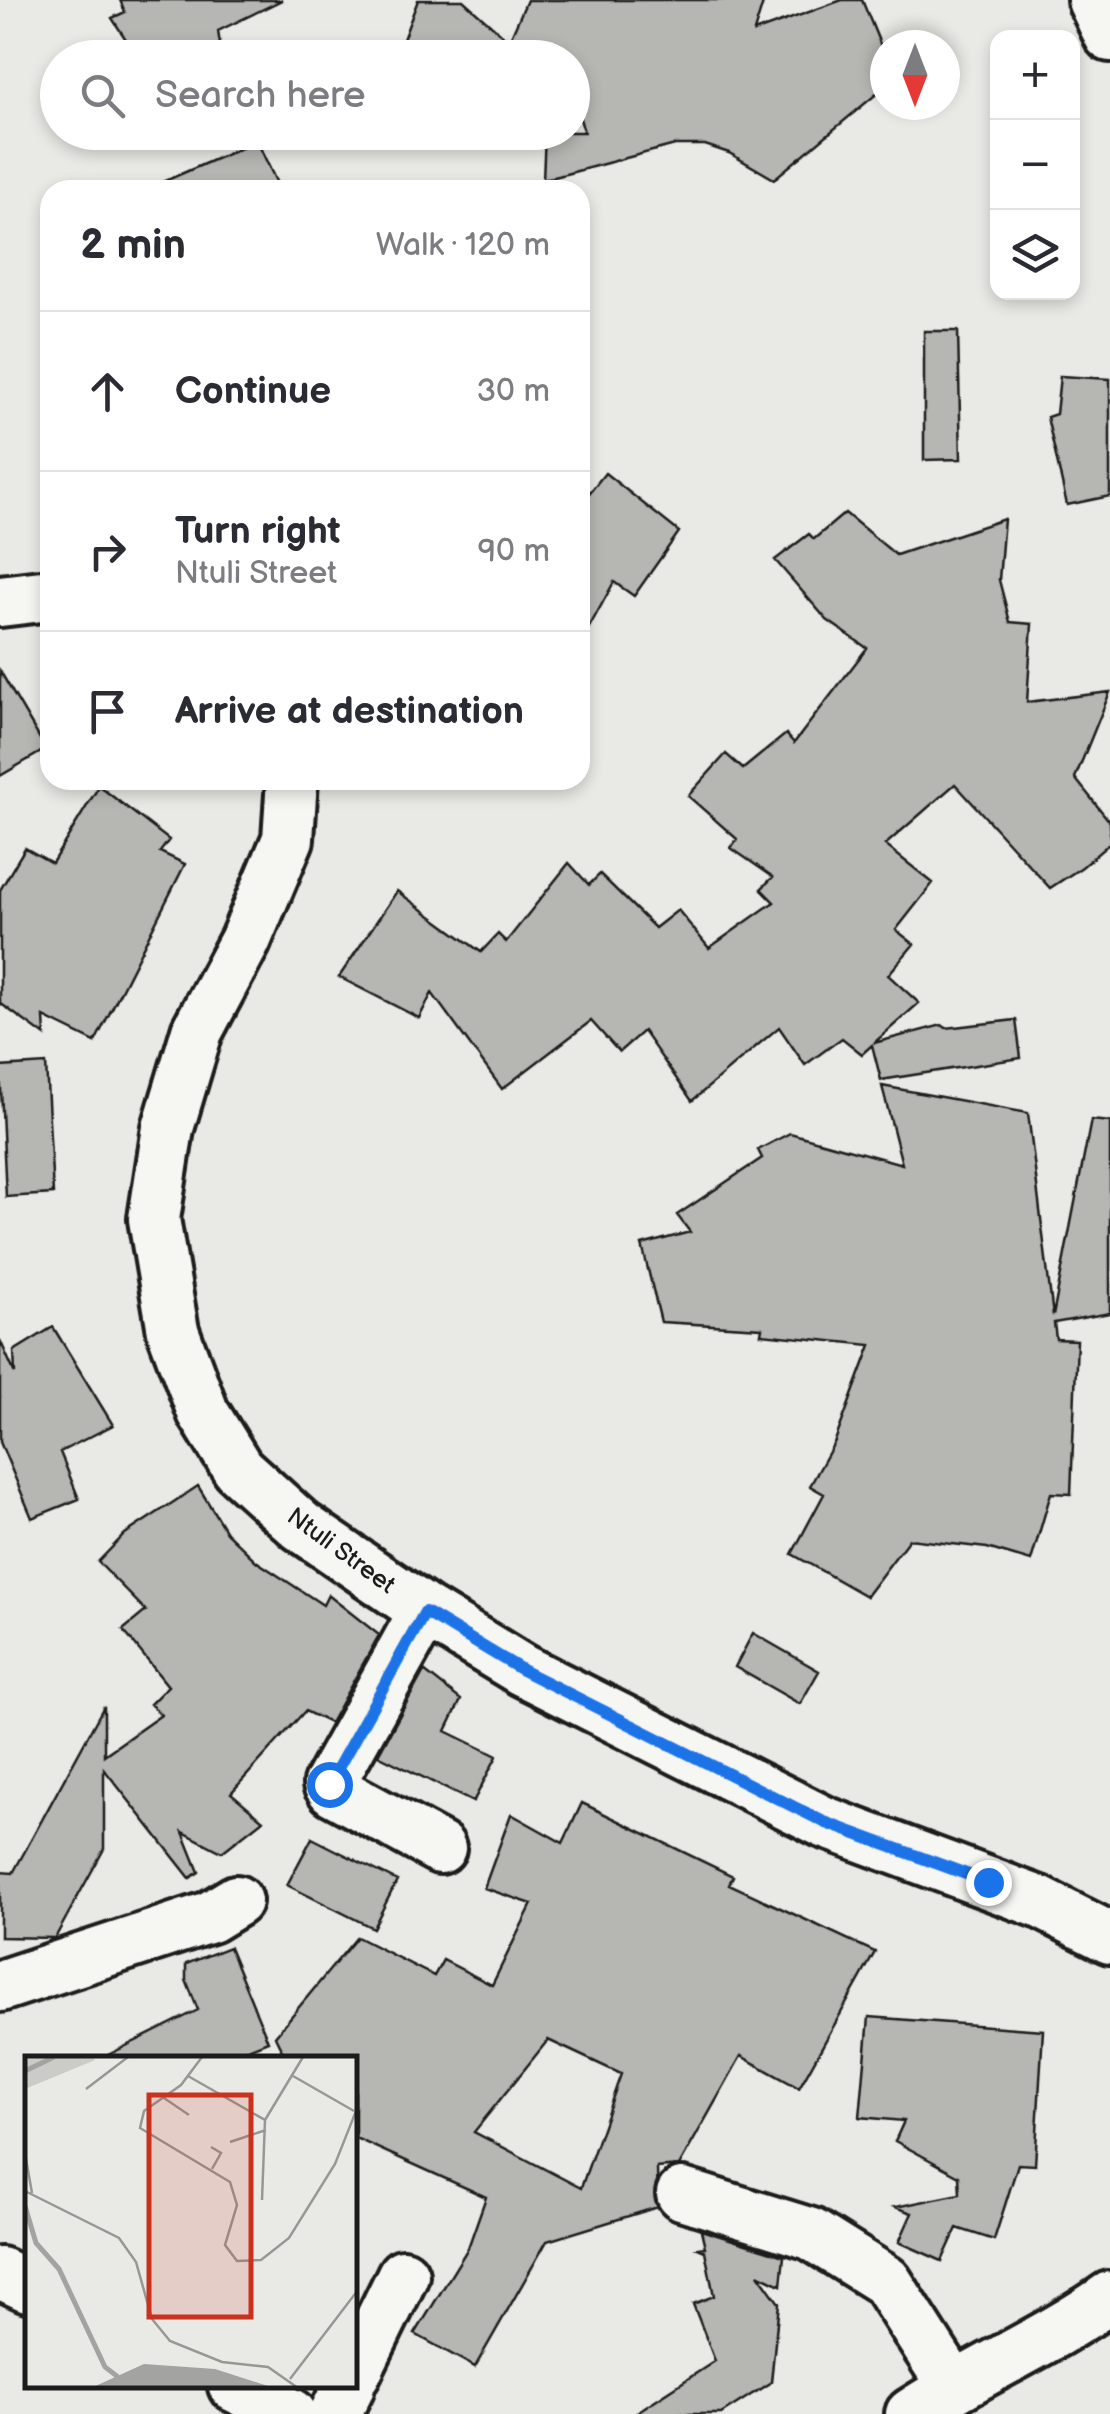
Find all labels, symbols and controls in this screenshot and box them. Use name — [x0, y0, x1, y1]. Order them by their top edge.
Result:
north arrow — [870, 30, 960, 120]
map controls — [990, 30, 1080, 300]
button: + — [990, 30, 1080, 120]
search box — [40, 40, 590, 150]
icon: search — [75, 68, 130, 123]
text: Search here — [155, 73, 366, 118]
button: − — [990, 120, 1080, 210]
button: layers — [990, 210, 1080, 300]
text: 2 min — [80, 220, 186, 271]
text: Walk · 120 m — [376, 226, 550, 265]
icon: ahead — [80, 364, 135, 419]
text: Continue — [175, 369, 331, 414]
text: 30 m — [476, 372, 550, 411]
text: Turn right — [175, 509, 340, 554]
icon: right — [80, 524, 135, 579]
text: 90 m — [478, 532, 550, 571]
text: Ntuli Street — [175, 554, 337, 593]
icon: arrive — [80, 684, 135, 739]
text: Arrive at destination — [175, 689, 524, 734]
street label: Ntuli Street — [281, 1501, 402, 1601]
route start — [307, 1762, 353, 1808]
route end — [966, 1860, 1012, 1906]
inset map — [25, 2056, 358, 2389]

